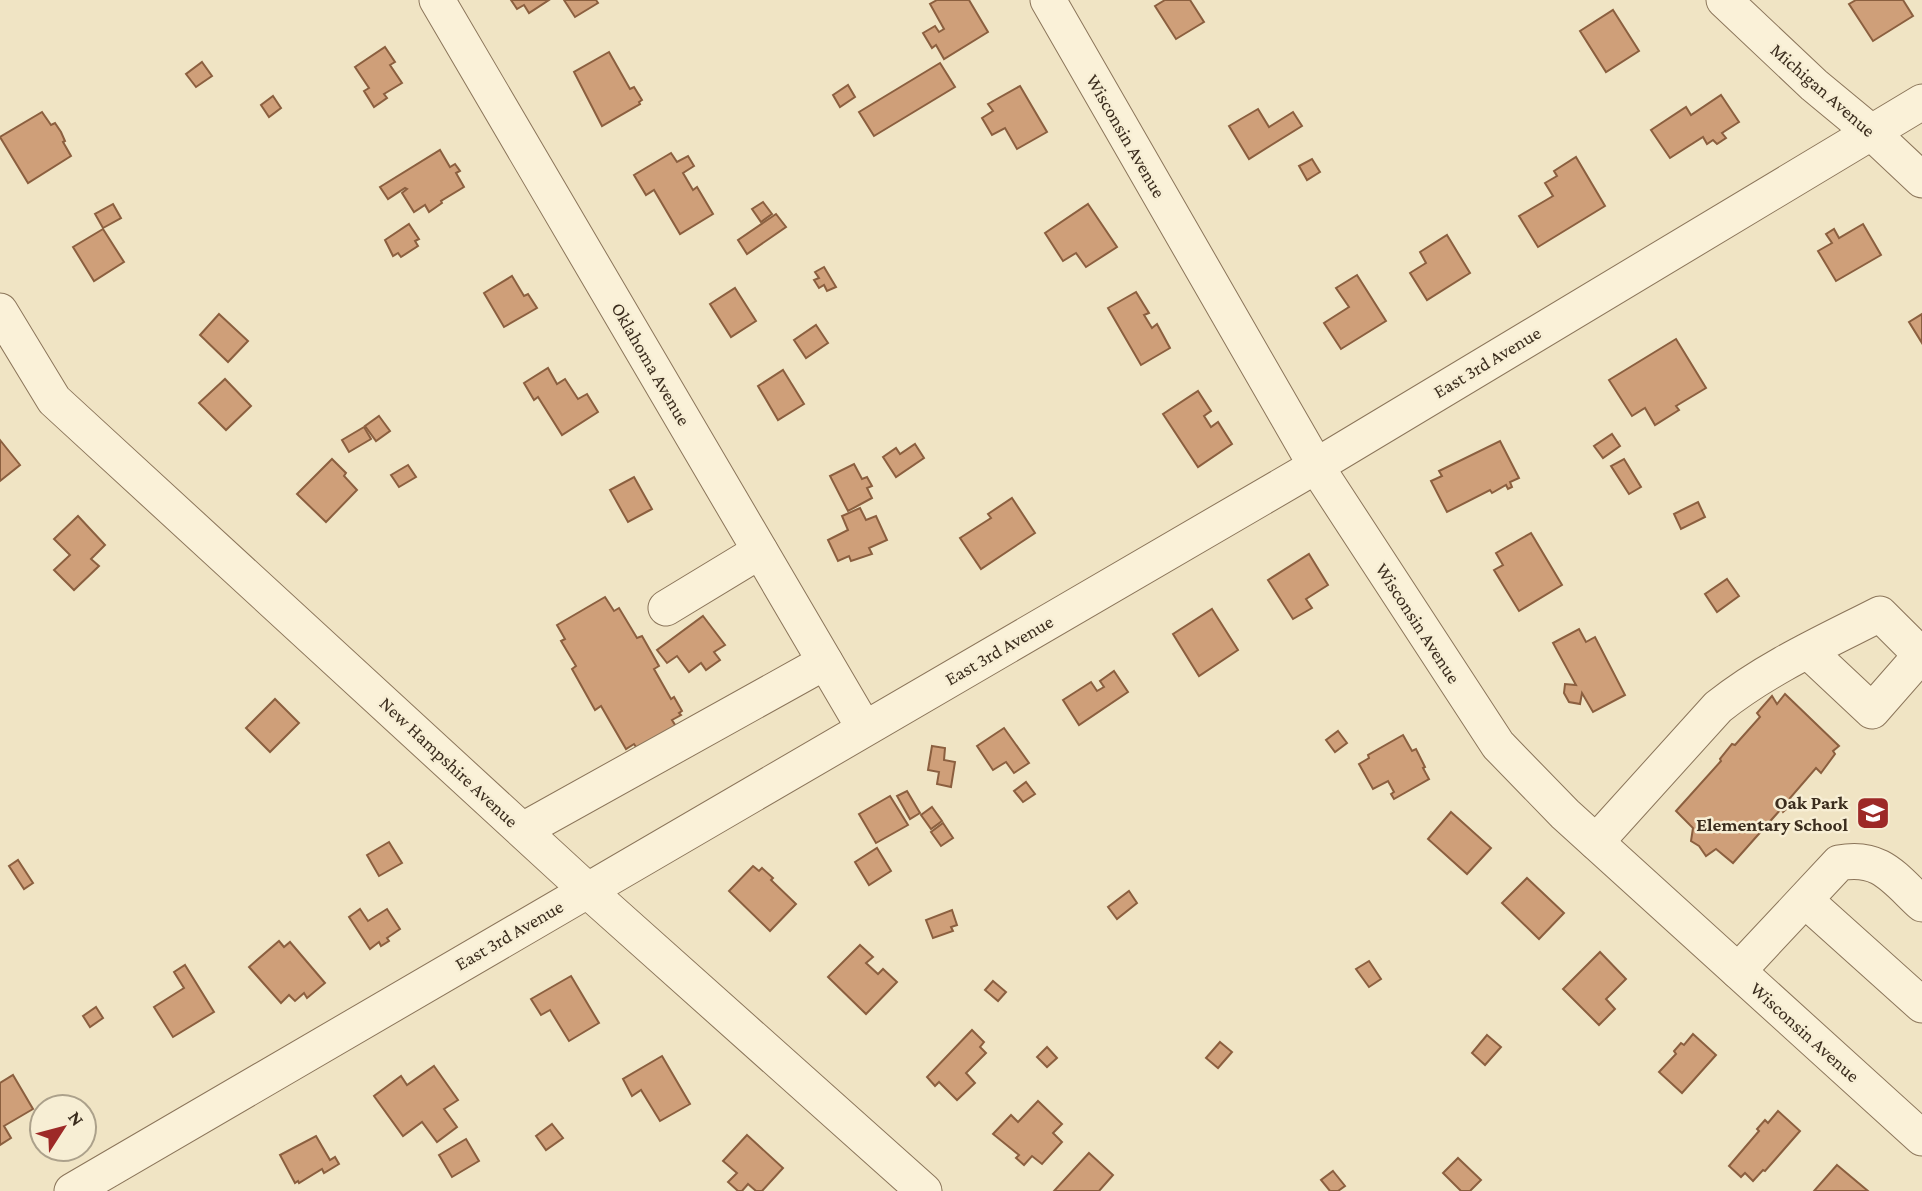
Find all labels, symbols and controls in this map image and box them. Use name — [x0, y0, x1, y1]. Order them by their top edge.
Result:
street label: Michigan Avenue — [1767, 39, 1879, 141]
street label: Wisconsin Avenue — [1082, 70, 1170, 202]
street label: Oklahoma Avenue — [607, 299, 695, 429]
street label: East 3rd Avenue — [1430, 322, 1544, 402]
street label: Wisconsin Avenue — [1371, 559, 1465, 687]
street label: East 3rd Avenue — [941, 611, 1057, 689]
street label: New Hampshire Avenue — [375, 692, 523, 832]
place label: Oak Park Elementary School — [1696, 792, 1849, 835]
school or university icon: Oak Park Elementary School — [1854, 794, 1892, 832]
street label: East 3rd Avenue — [451, 896, 567, 974]
street label: Wisconsin Avenue — [1746, 978, 1864, 1086]
north arrow — [28, 1093, 98, 1163]
text: N — [64, 1107, 89, 1130]

